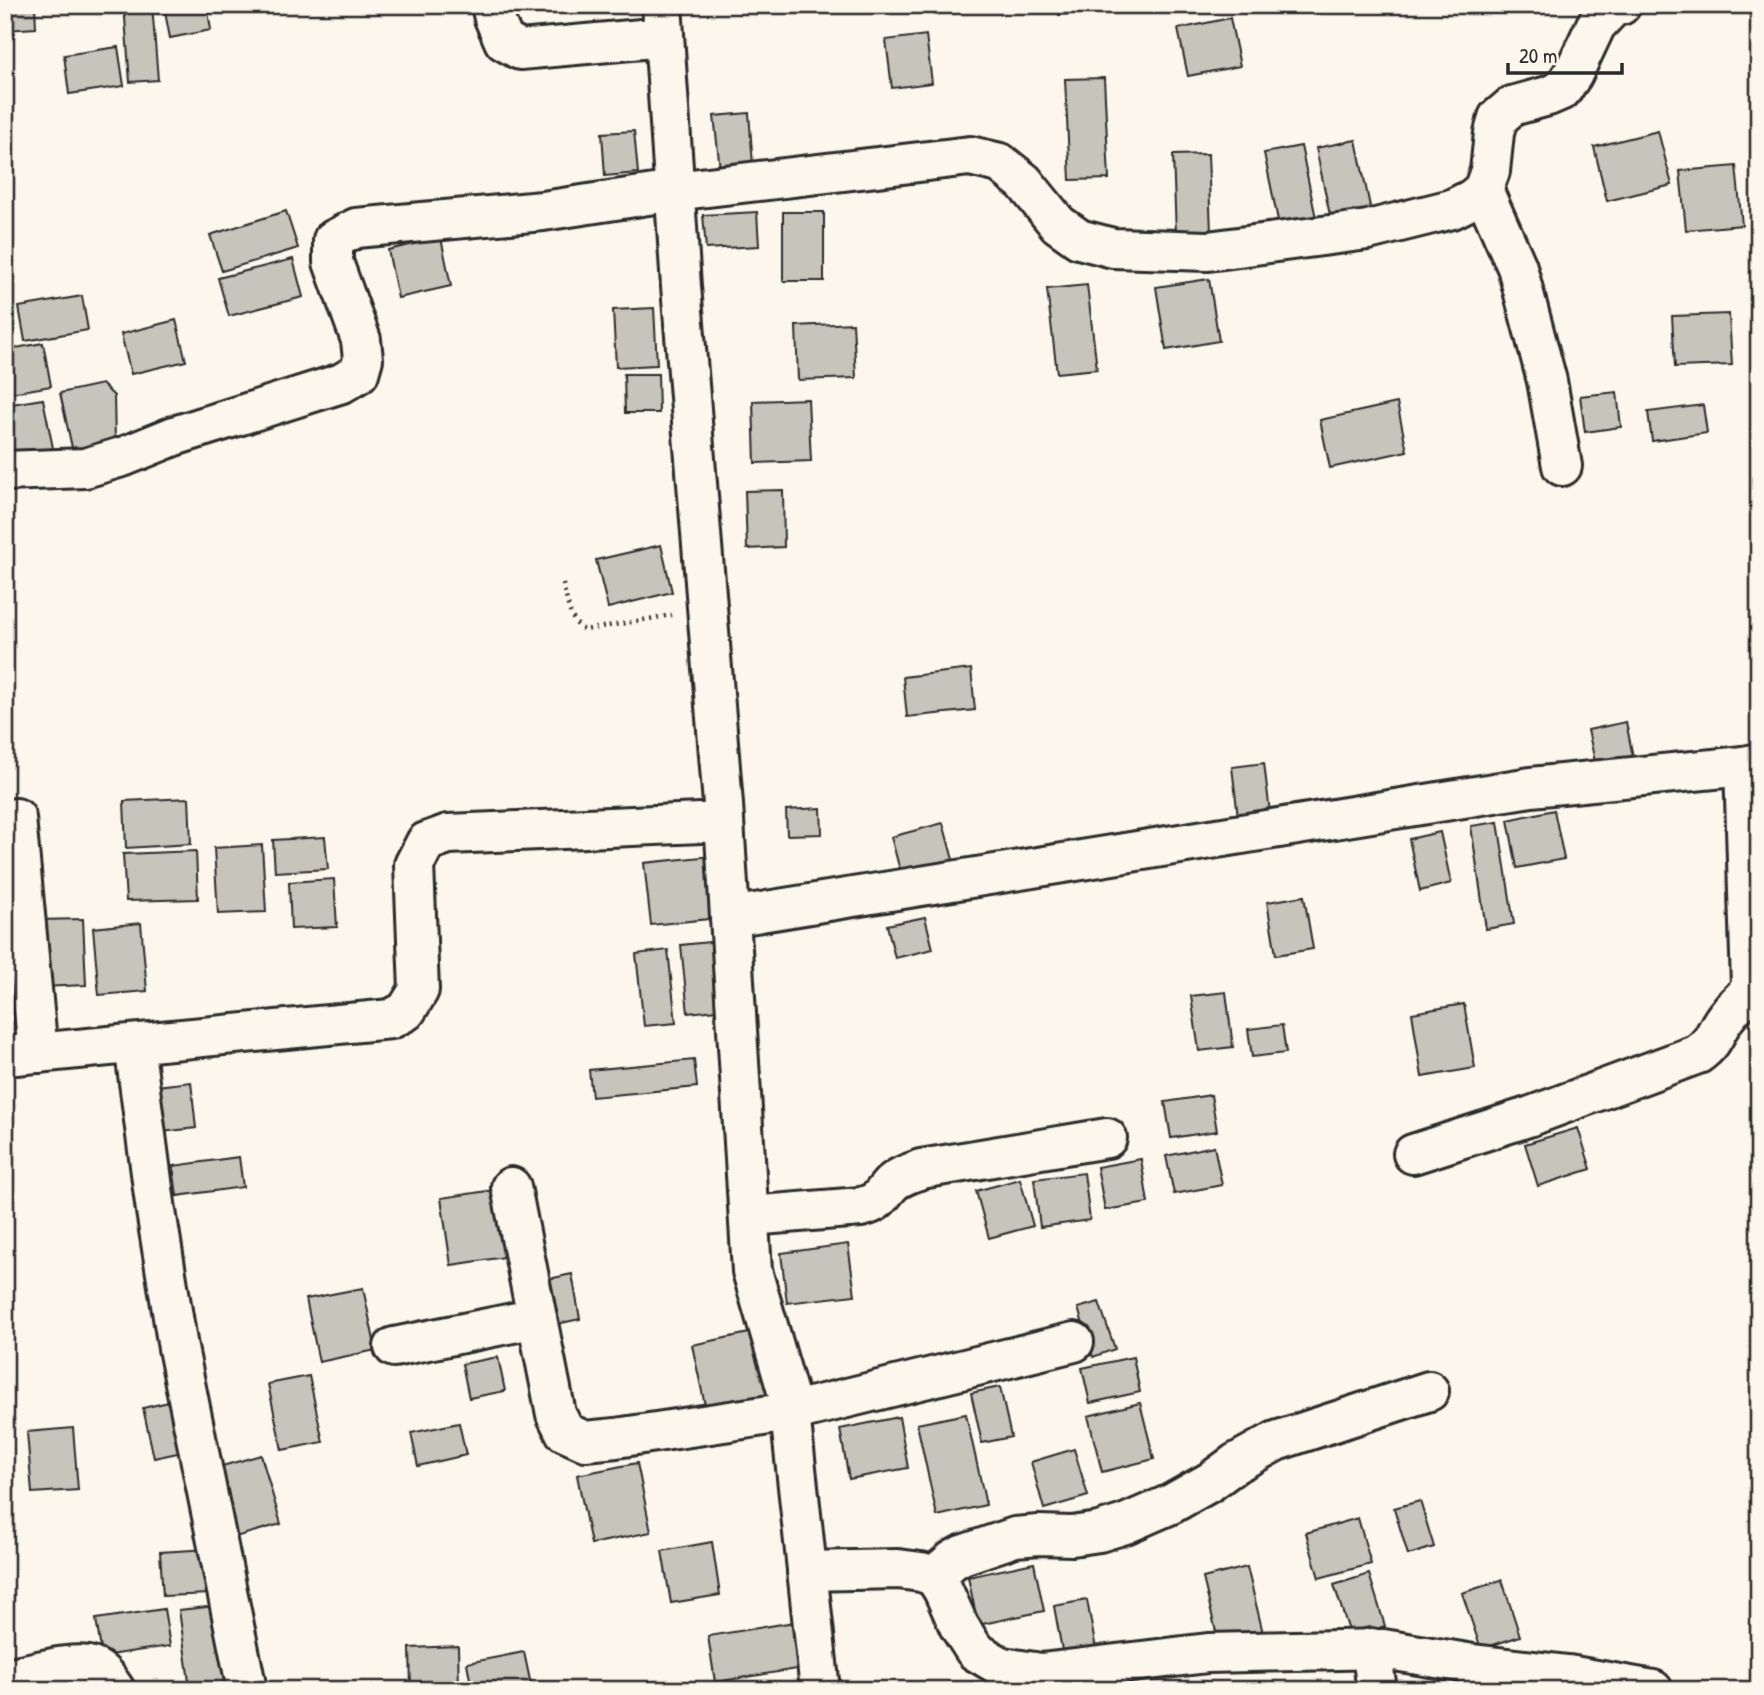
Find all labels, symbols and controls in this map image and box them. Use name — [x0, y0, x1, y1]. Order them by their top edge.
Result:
scale bar — [1508, 32, 1622, 76]
text: 20 m — [1519, 41, 1557, 70]

